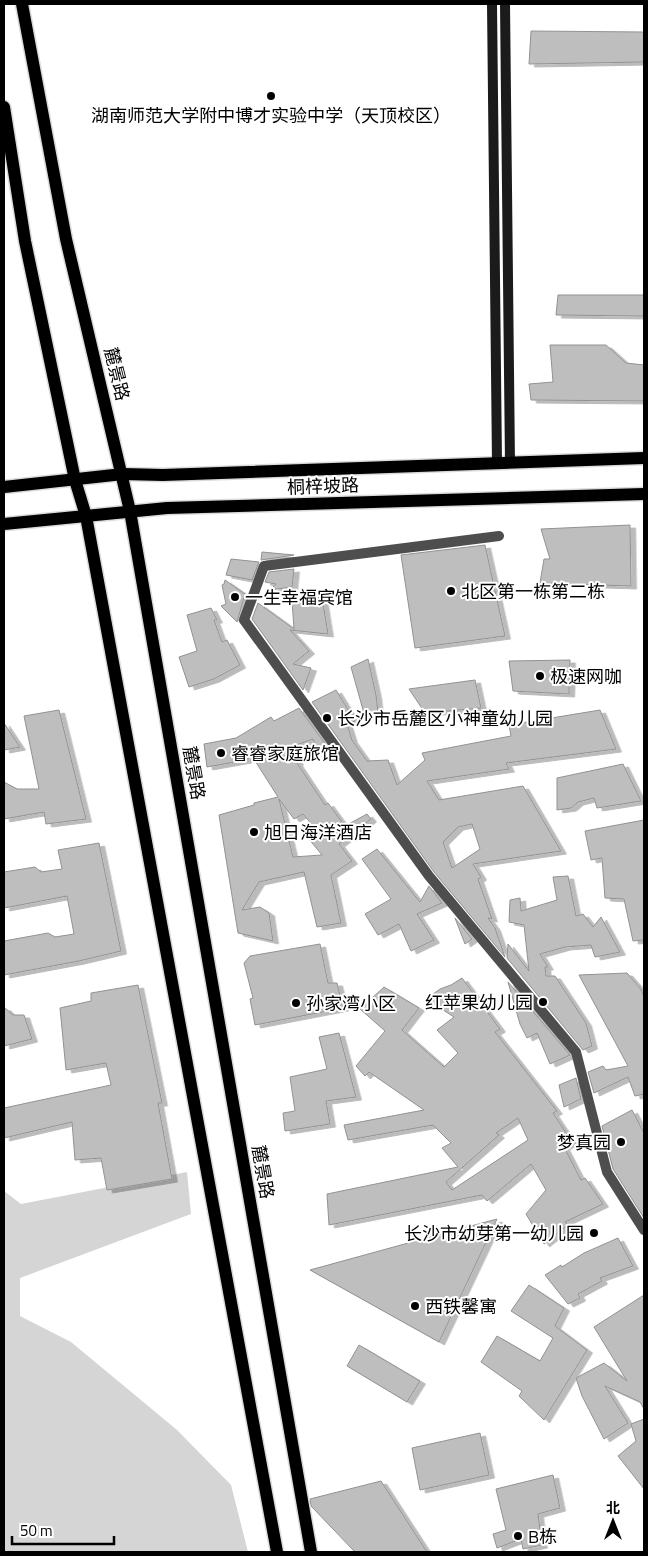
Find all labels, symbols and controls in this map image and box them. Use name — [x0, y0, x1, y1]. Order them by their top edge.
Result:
marker: 湖南师范大学附中博才实验中学（天顶校区） — [265, 90, 277, 102]
place label: 湖南师范大学附中博才实验中学（天顶校区） — [91, 102, 451, 129]
street label: 麓景路 — [97, 345, 137, 403]
street label: 桐梓坡路 — [287, 471, 359, 501]
place label: 北区第一栋第二栋 — [461, 578, 605, 605]
place label: 一生幸福宾馆 — [245, 584, 353, 611]
marker: 北区第一栋第二栋 — [445, 585, 457, 597]
marker: 一生幸福宾馆 — [229, 591, 241, 603]
place label: 极速网咖 — [550, 663, 622, 690]
marker: 极速网咖 — [534, 670, 546, 682]
place label: 长沙市岳麓区小神童幼儿园 — [337, 705, 553, 732]
marker: 长沙市岳麓区小神童幼儿园 — [321, 712, 333, 724]
place label: 睿睿家庭旅馆 — [231, 740, 339, 767]
street label: 麓景路 — [176, 744, 212, 802]
marker: 睿睿家庭旅馆 — [215, 747, 227, 759]
place label: 旭日海洋酒店 — [264, 819, 372, 846]
marker: 旭日海洋酒店 — [248, 826, 260, 838]
place label: 红苹果幼儿园 — [425, 989, 533, 1016]
place label: 孙家湾小区 — [306, 990, 396, 1017]
marker: 红苹果幼儿园 — [537, 996, 549, 1008]
marker: 孙家湾小区 — [290, 997, 302, 1009]
place label: 梦真园 — [557, 1129, 611, 1156]
marker: 梦真园 — [615, 1136, 627, 1148]
street label: 麓景路 — [245, 1143, 281, 1201]
place label: 长沙市幼芽第一幼儿园 — [404, 1220, 584, 1247]
marker: 长沙市幼芽第一幼儿园 — [588, 1227, 600, 1239]
place label: 西铁馨寓 — [425, 1293, 497, 1320]
marker: 西铁馨寓 — [409, 1300, 421, 1312]
north arrow — [588, 1496, 638, 1546]
text: 北 — [606, 1497, 620, 1518]
scale bar — [12, 1514, 115, 1546]
text: 50 m — [20, 1519, 53, 1542]
place label: B栋 — [528, 1523, 557, 1550]
marker: B栋 — [512, 1530, 524, 1542]

